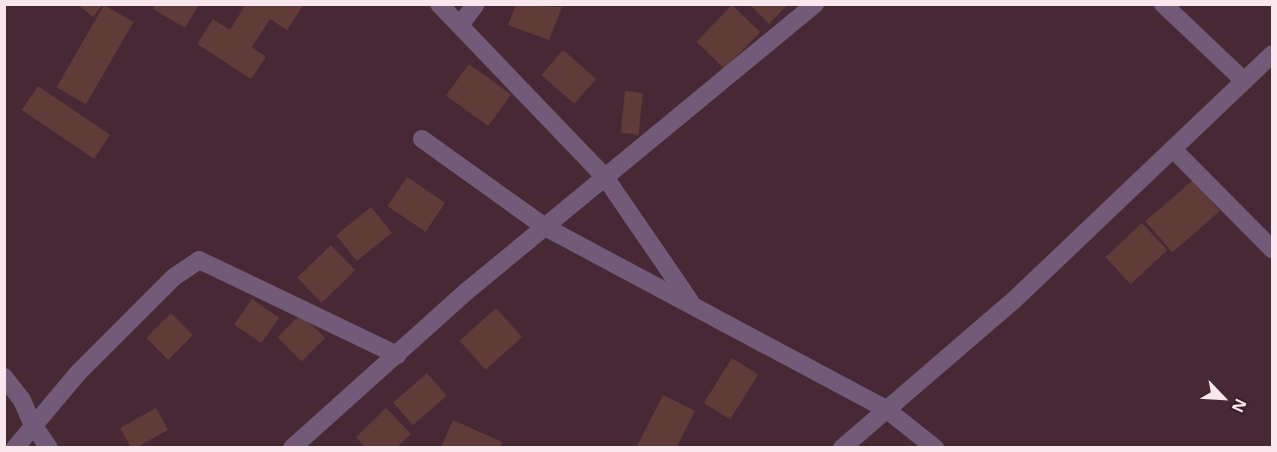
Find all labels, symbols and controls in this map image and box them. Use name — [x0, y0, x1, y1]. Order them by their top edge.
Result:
north arrow — [1193, 368, 1253, 428]
text: N — [1227, 395, 1252, 416]

